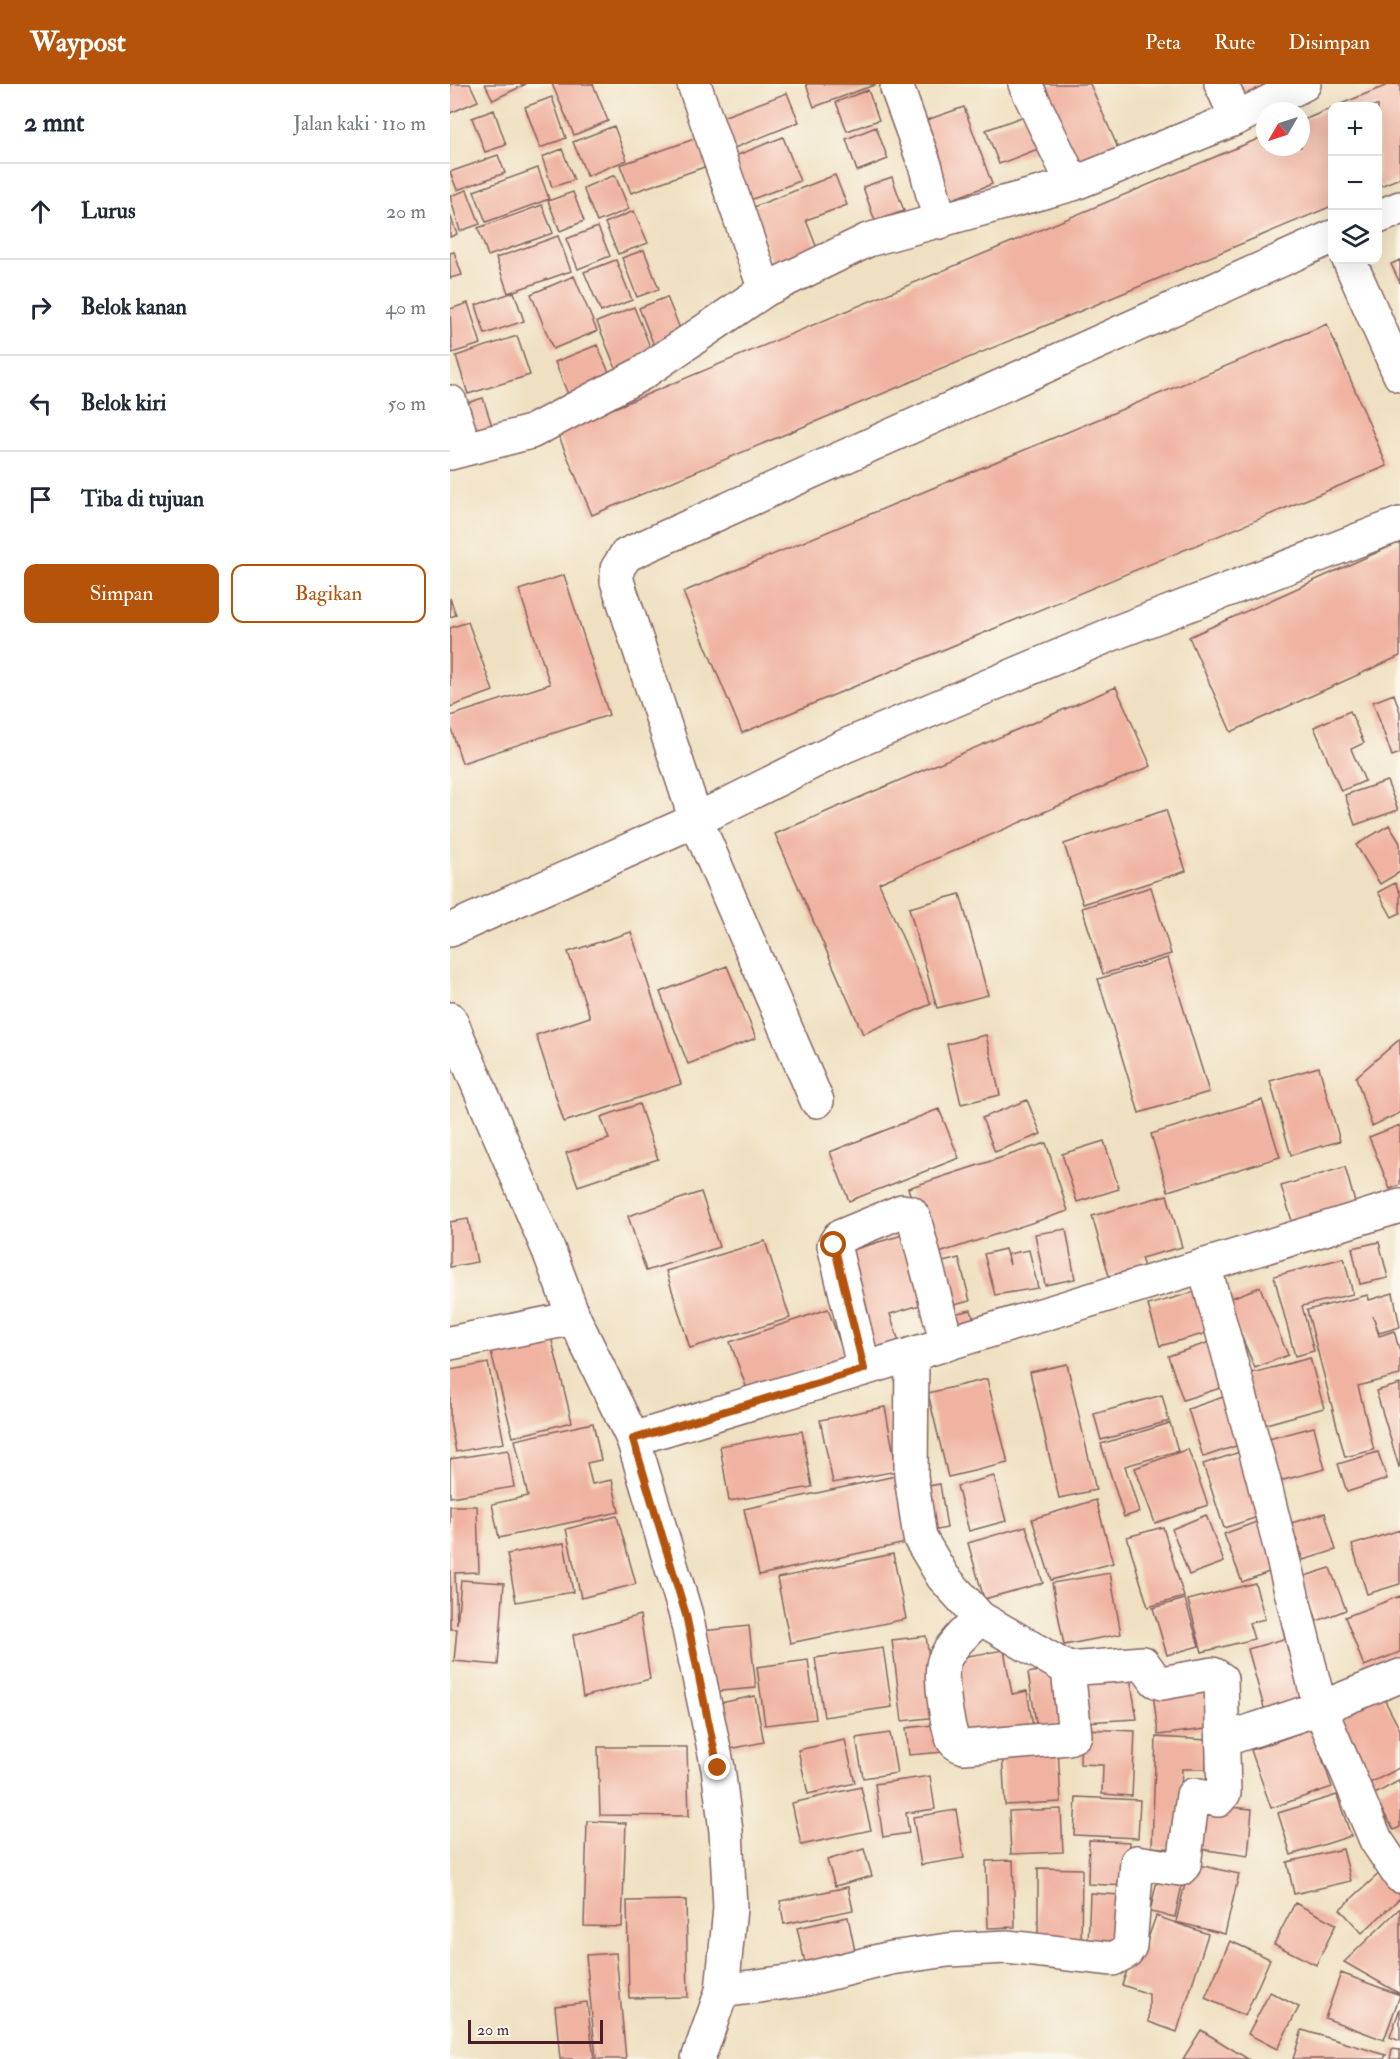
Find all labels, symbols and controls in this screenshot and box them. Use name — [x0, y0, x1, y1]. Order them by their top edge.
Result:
text: Waypost — [30, 25, 126, 60]
text: Peta — [1145, 29, 1181, 56]
text: Rute — [1214, 29, 1255, 56]
text: Disimpan — [1288, 29, 1370, 56]
north arrow — [1256, 102, 1310, 156]
map controls — [1328, 102, 1382, 264]
button: + — [1328, 102, 1382, 156]
text: 2 mnt — [24, 107, 85, 139]
text: Jalan kaki · 110 m — [293, 111, 426, 136]
button: − — [1328, 156, 1382, 210]
icon: ahead — [24, 195, 57, 228]
text: Lurus — [81, 197, 135, 225]
text: 20 m — [386, 199, 426, 224]
button: layers — [1328, 210, 1382, 264]
icon: right — [24, 291, 57, 324]
text: Belok kanan — [81, 293, 187, 321]
text: 40 m — [385, 295, 426, 320]
icon: left — [24, 387, 57, 420]
text: Belok kiri — [81, 389, 166, 417]
text: 50 m — [387, 391, 426, 416]
icon: arrive — [24, 483, 57, 516]
text: Tiba di tujuan — [81, 485, 204, 513]
button: Simpan — [24, 564, 219, 623]
button: Bagikan — [231, 564, 426, 623]
route start — [820, 1231, 846, 1257]
route end — [704, 1754, 730, 1780]
scale bar — [468, 2017, 603, 2044]
text: 20 m — [477, 2020, 509, 2040]

